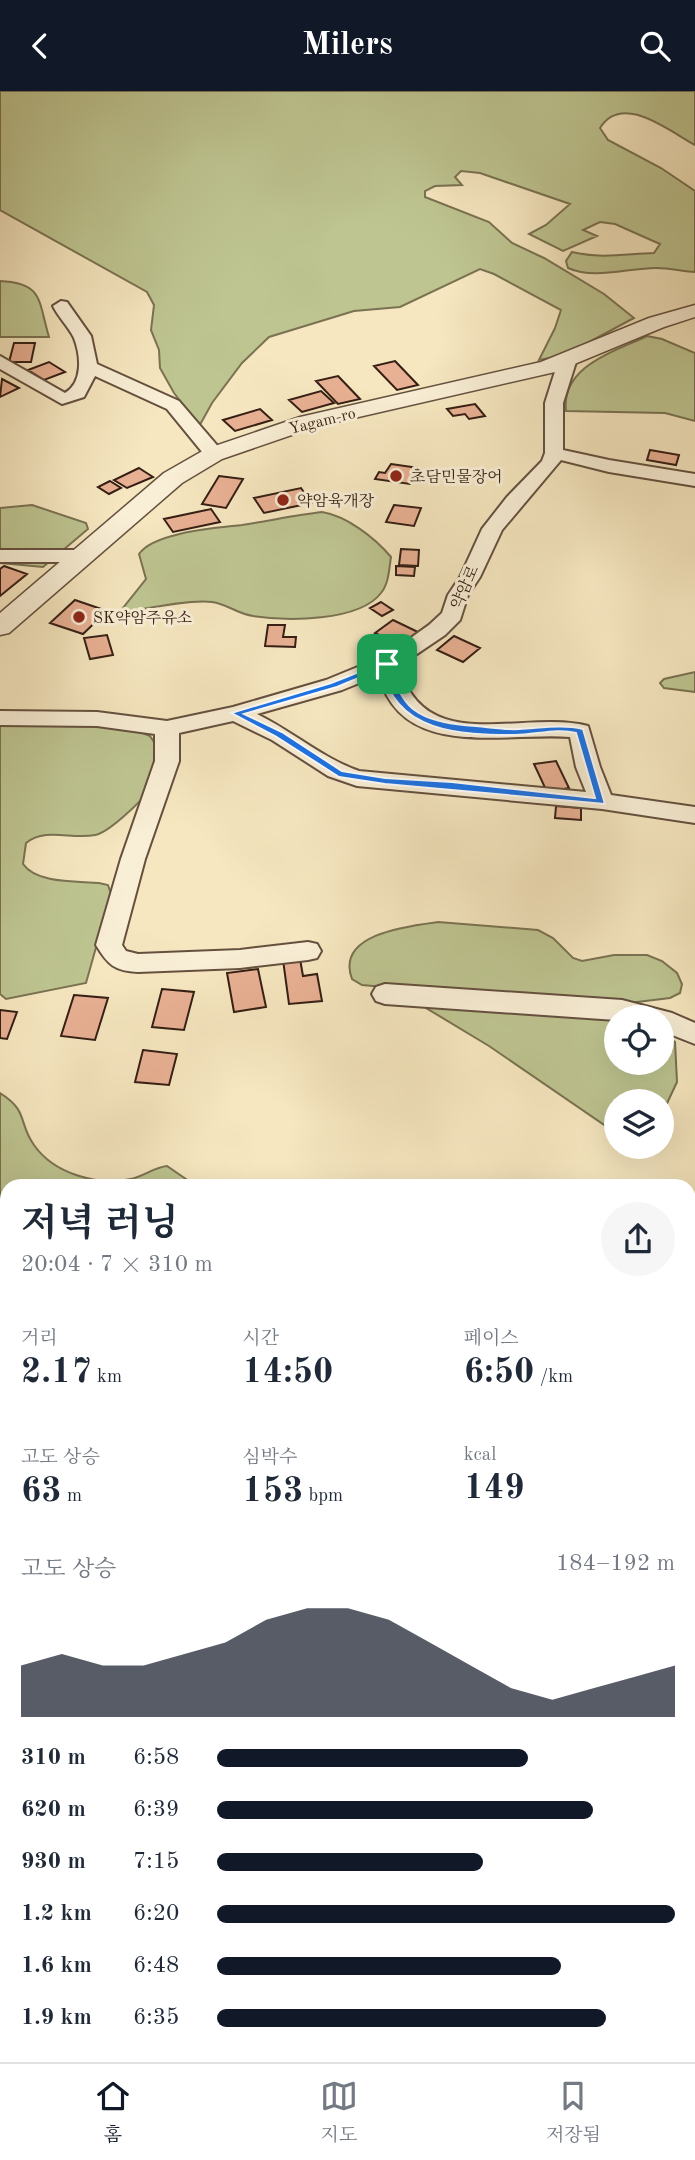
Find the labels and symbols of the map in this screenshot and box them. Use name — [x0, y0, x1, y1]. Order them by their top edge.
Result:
street label: Yagam-ro — [287, 406, 358, 438]
marker: 초담민물장어 — [388, 468, 404, 484]
place label: 초담민물장어 — [410, 468, 503, 486]
marker: 약암육개장 — [275, 492, 291, 508]
place label: 약암육개장 — [297, 493, 375, 510]
street label: 약암로 — [448, 562, 483, 612]
marker: SK약암주유소 — [71, 609, 87, 625]
place label: SK약암주유소 — [93, 610, 192, 627]
pin — [357, 634, 417, 694]

